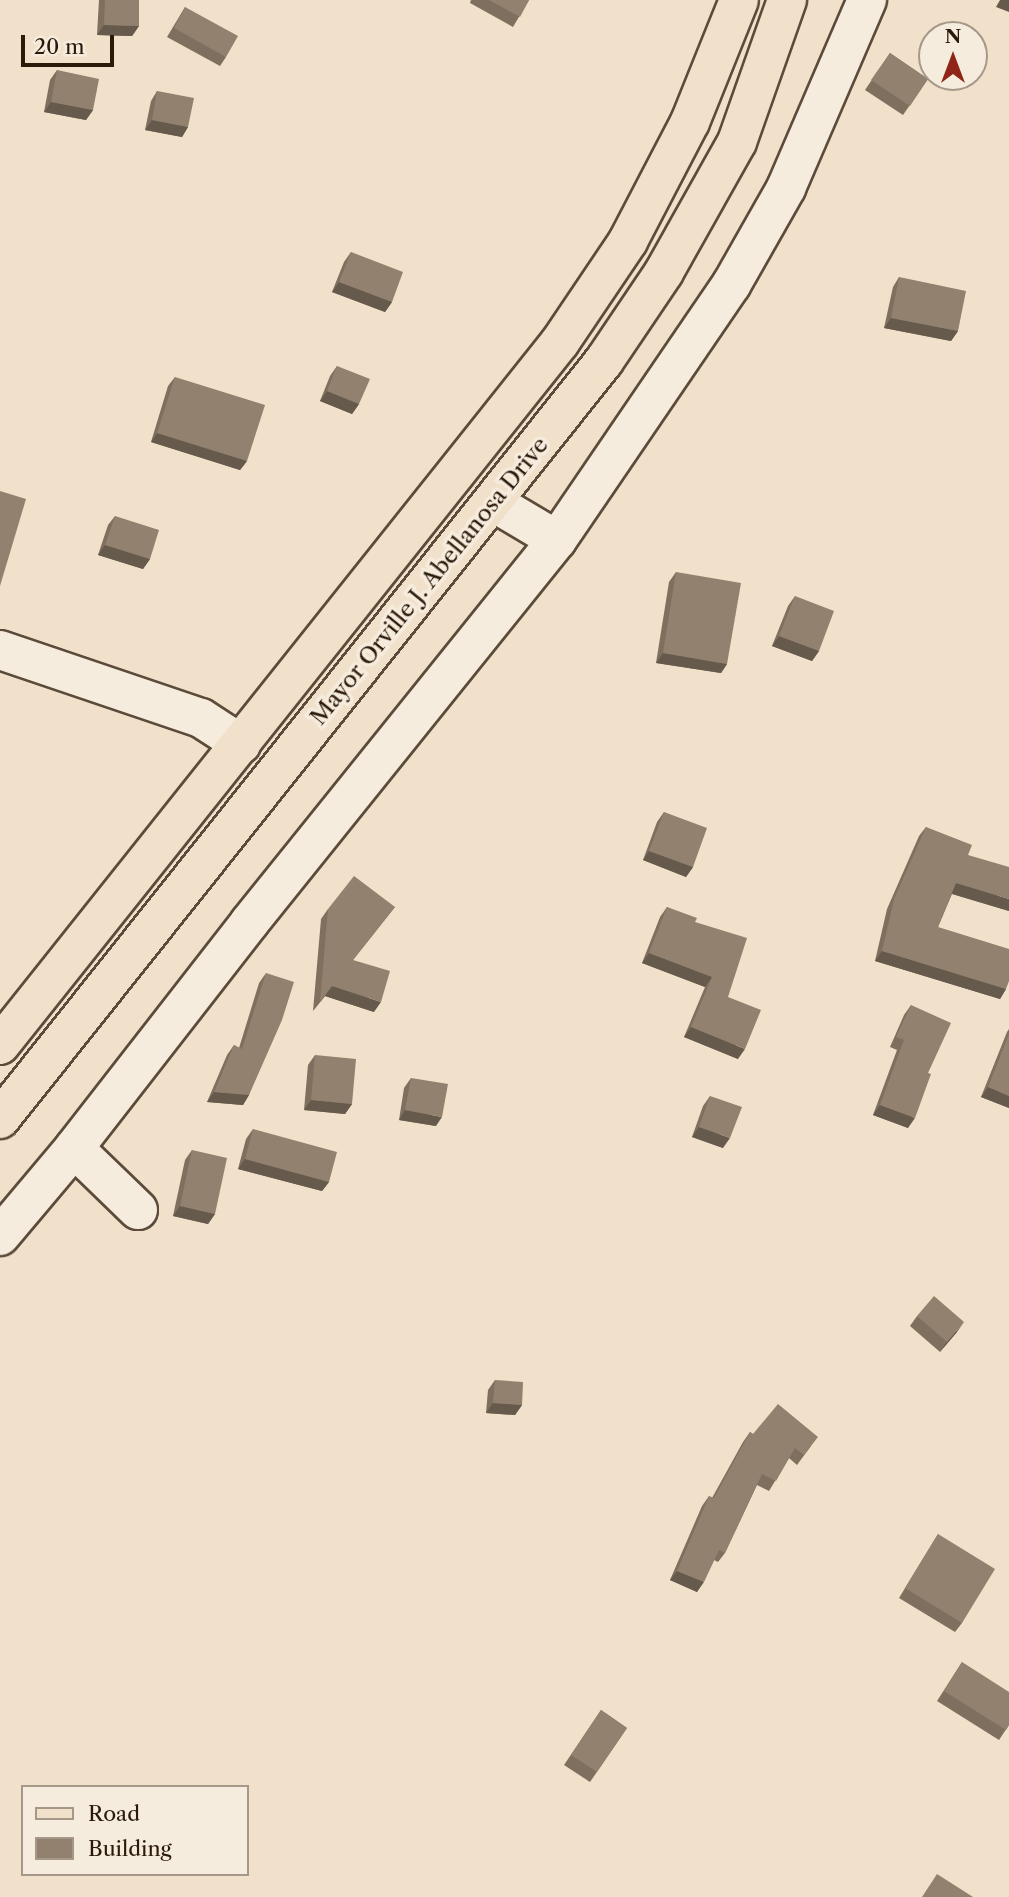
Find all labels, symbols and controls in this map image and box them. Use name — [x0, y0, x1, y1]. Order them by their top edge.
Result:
scale bar — [24, 21, 117, 65]
north arrow — [918, 21, 988, 91]
text: N — [945, 25, 961, 48]
text: 20 m — [34, 34, 85, 59]
street label: Mayor Orville J. Abellanosa Drive — [304, 431, 554, 731]
legend — [21, 1785, 248, 1876]
text: Road — [88, 1801, 140, 1826]
text: Building — [88, 1836, 172, 1861]

